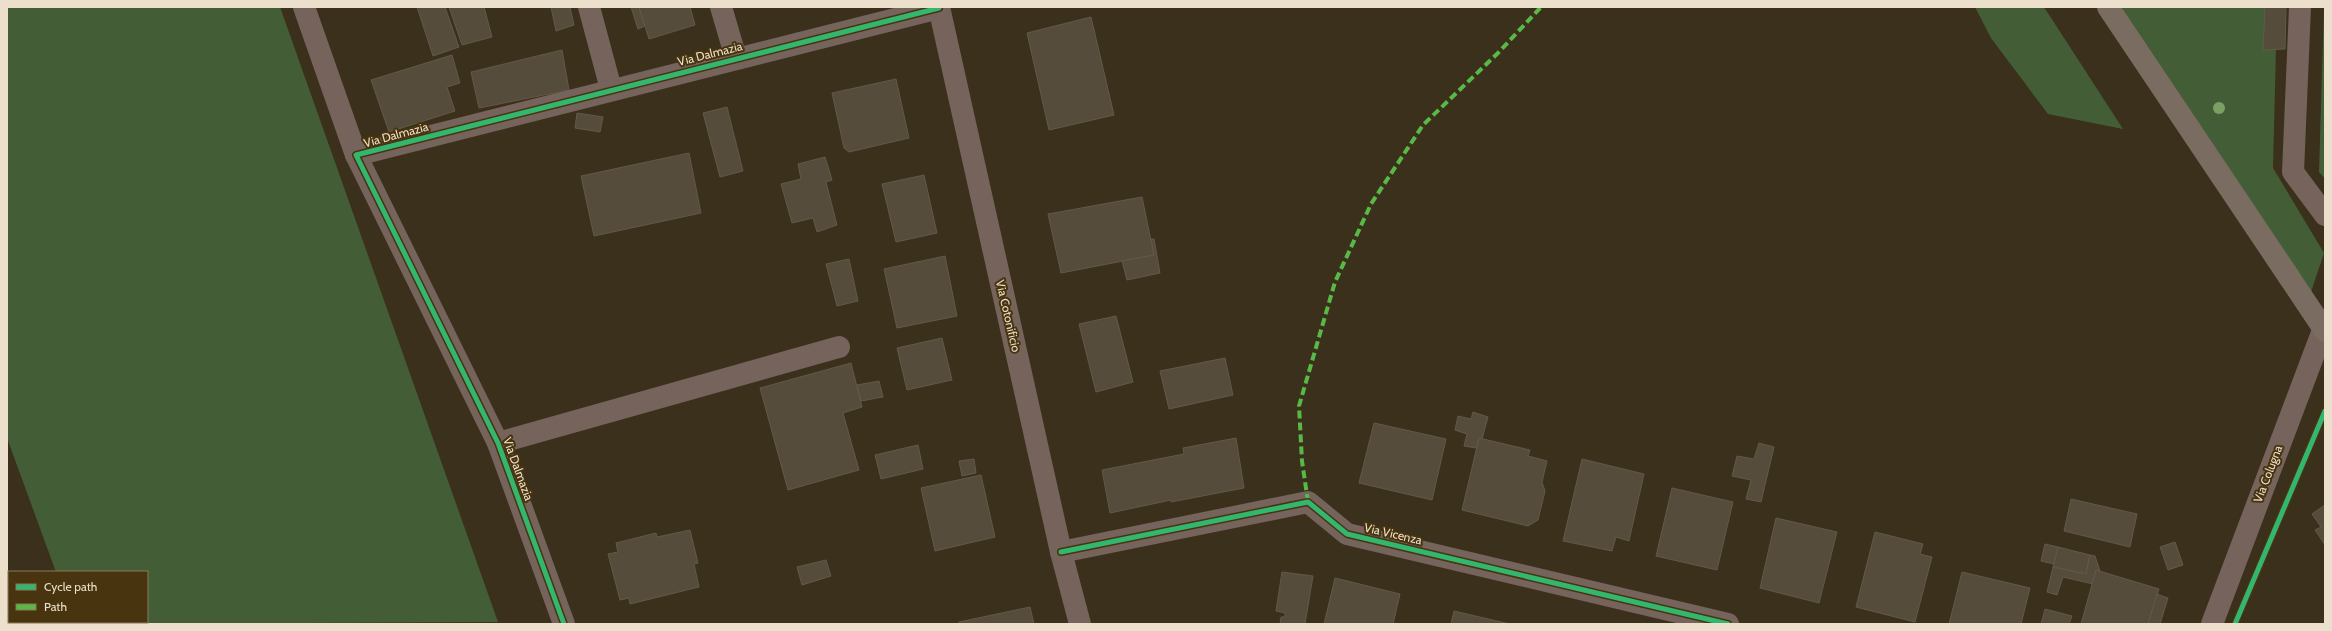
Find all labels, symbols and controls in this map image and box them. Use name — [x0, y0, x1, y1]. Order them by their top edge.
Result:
street label: Via Dalmazia — [676, 38, 744, 69]
street label: Via Dalmazia — [362, 119, 430, 150]
street label: Via Cotonificio — [993, 278, 1024, 354]
street label: Via Dalmazia — [500, 435, 537, 503]
street label: Via Colugna — [2250, 443, 2285, 505]
street label: Via Vicenza — [1363, 520, 1424, 547]
legend — [8, 571, 148, 623]
text: Cycle path — [44, 579, 97, 594]
text: Path — [44, 599, 67, 614]

